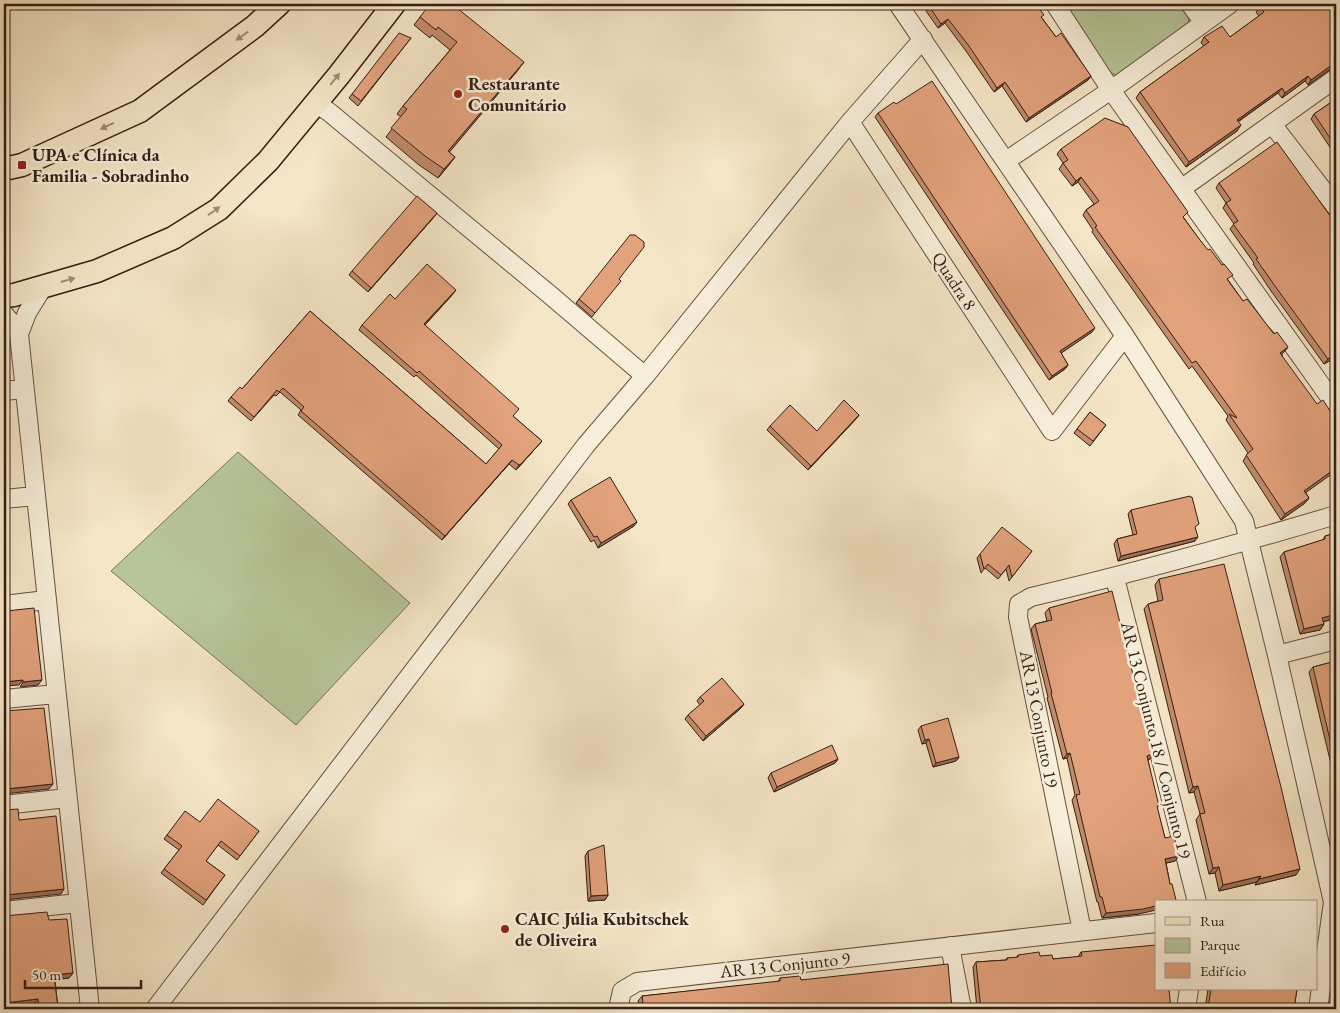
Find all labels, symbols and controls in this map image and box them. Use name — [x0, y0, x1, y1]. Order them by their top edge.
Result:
one-way arrow — [235, 31, 249, 41]
place label: Restaurante Comunitário — [468, 72, 566, 116]
one-way arrow — [330, 73, 341, 86]
marker: Restaurante Comunitário — [452, 88, 464, 100]
one-way arrow — [100, 121, 115, 130]
place label: UPA e Clínica da Familia - Sobradinho — [32, 143, 189, 187]
marker: UPA e Clínica da Familia - Sobradinho — [16, 159, 28, 171]
one-way arrow — [207, 206, 221, 216]
street label: Quadra 8 — [927, 247, 982, 314]
one-way arrow — [60, 275, 75, 283]
street label: AR 13 Conjunto 18 / Conjunto 19 — [1116, 618, 1197, 861]
street label: AR 13 Conjunto 19 — [1015, 647, 1064, 790]
legend — [1155, 900, 1318, 990]
place label: CAIC Júlia Kubitschek de Oliveira — [515, 907, 690, 951]
text: Rua — [1200, 911, 1225, 930]
marker: CAIC Júlia Kubitschek de Oliveira — [499, 923, 511, 935]
text: Parque — [1200, 935, 1240, 954]
street label: AR 13 Conjunto 9 — [718, 946, 852, 983]
scale bar — [25, 958, 141, 990]
text: Edifício — [1200, 961, 1246, 980]
text: 50 m — [32, 965, 61, 984]

